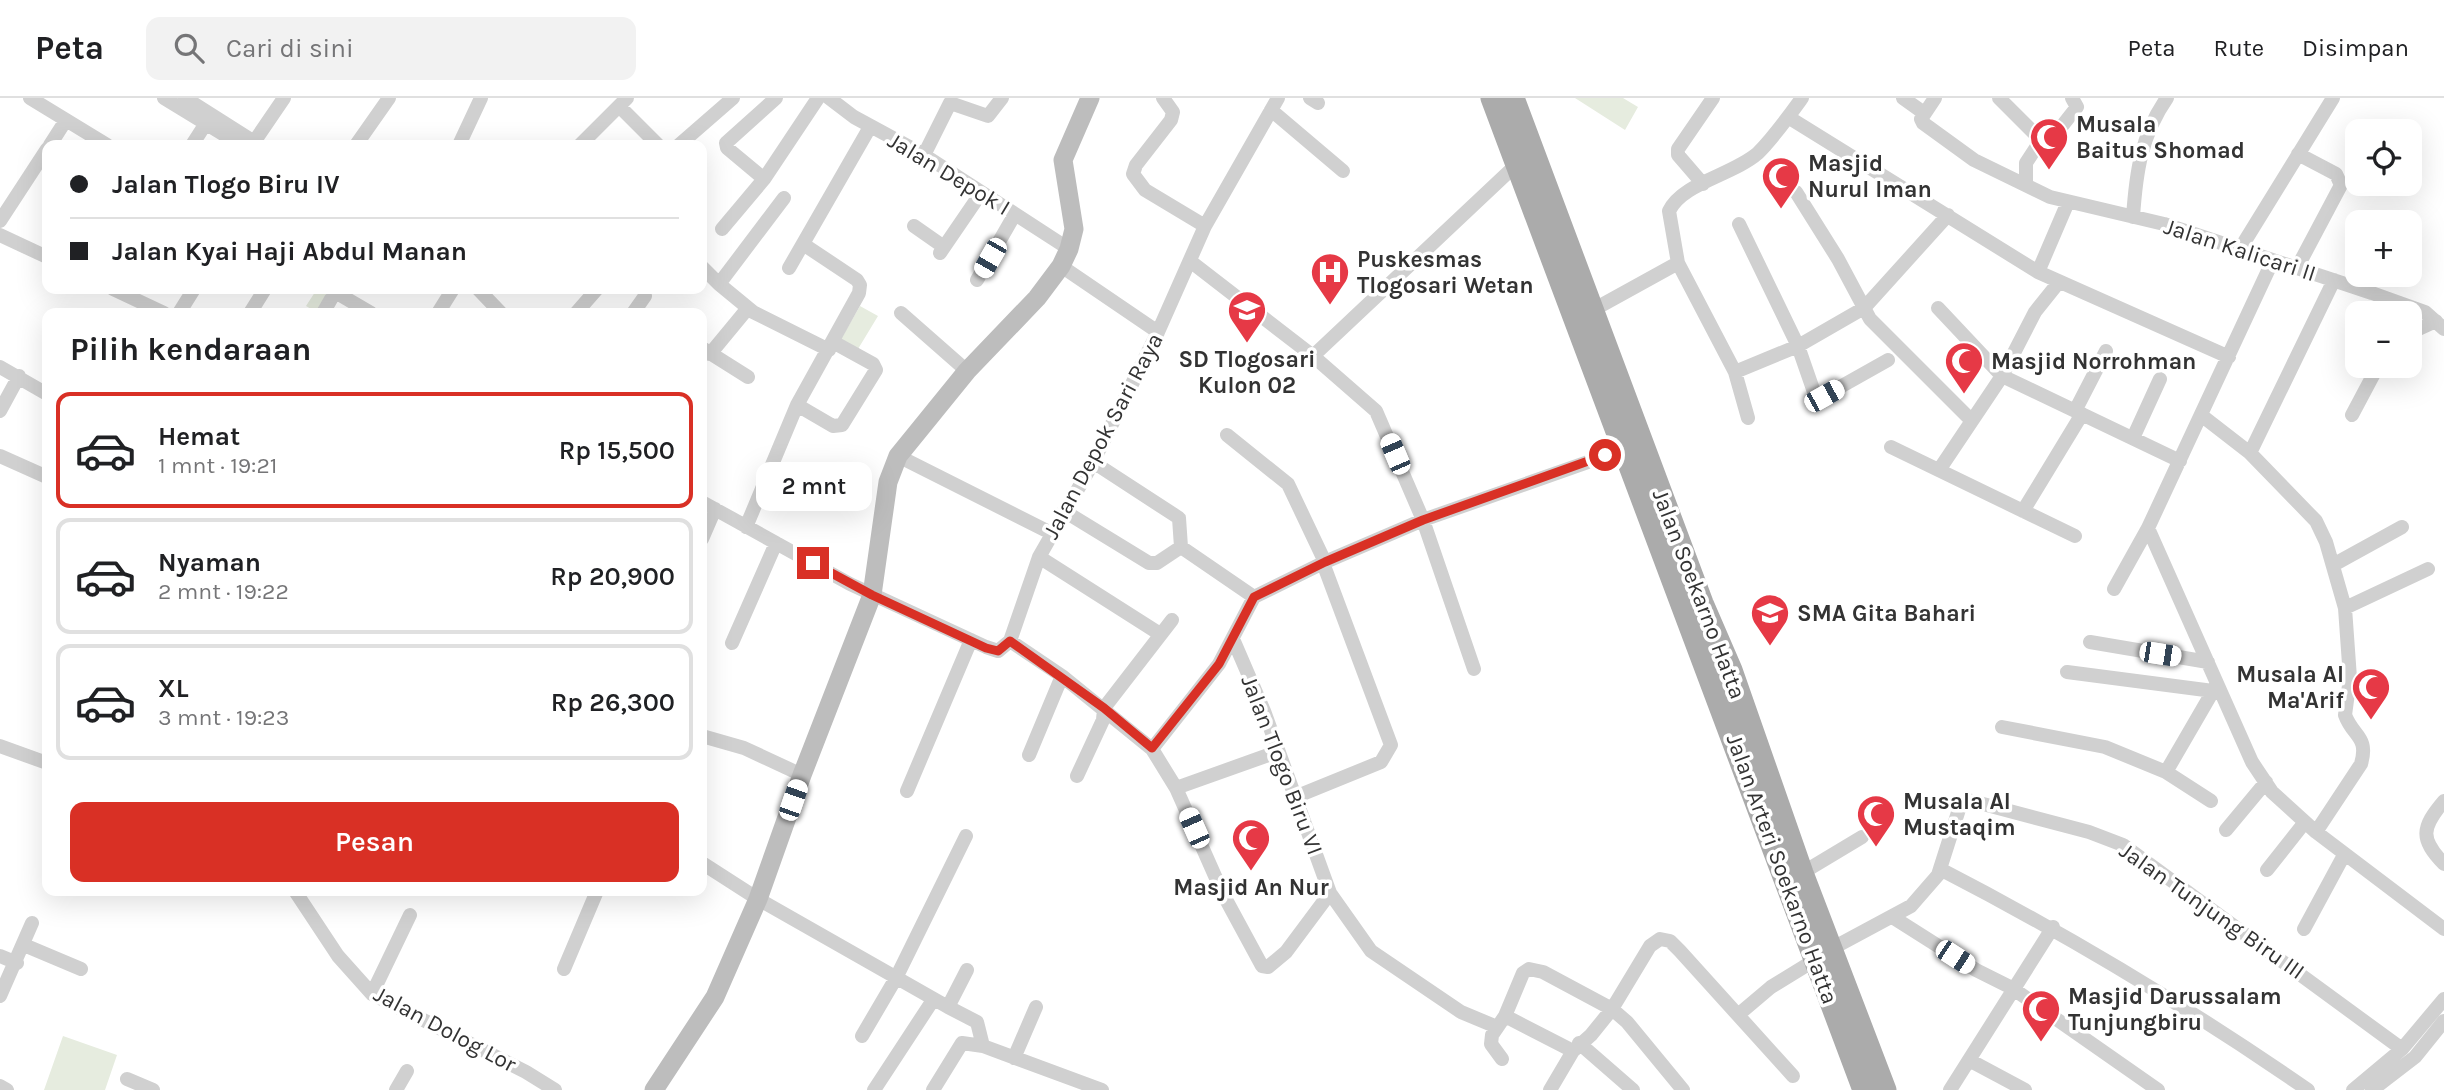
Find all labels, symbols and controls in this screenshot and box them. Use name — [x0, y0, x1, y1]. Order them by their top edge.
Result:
search box — [146, 17, 636, 80]
text: Peta — [35, 29, 104, 67]
icon: search — [170, 29, 208, 67]
text: Cari di sini — [226, 33, 354, 64]
text: Peta — [2128, 34, 2175, 62]
text: Rute — [2213, 34, 2264, 62]
text: Disimpan — [2302, 34, 2409, 62]
place label: Musala Baitus Shomad — [2076, 111, 2245, 164]
mosque icon: Musala Baitus Shomad — [2028, 116, 2070, 171]
map controls — [2345, 119, 2422, 378]
button: locate — [2345, 119, 2422, 196]
street label: Jalan Depok I — [883, 127, 1015, 221]
place label: Masjid Nurul Iman — [1808, 150, 1932, 203]
mosque icon: Masjid Nurul Iman — [1760, 155, 1802, 210]
text: Jalan Tlogo Biru IV — [112, 169, 340, 200]
button: + — [2345, 210, 2422, 287]
street label: Jalan Kalicari II — [2161, 213, 2319, 287]
car — [971, 235, 1010, 281]
text: Jalan Kyai Haji Abdul Manan — [112, 236, 467, 267]
place label: Puskesmas Tlogosari Wetan — [1357, 246, 1534, 299]
hospital icon: Puskesmas Tlogosari Wetan — [1309, 251, 1351, 306]
school or university icon: SD Tlogosari Kulon 02 — [1226, 289, 1268, 344]
button: − — [2345, 301, 2422, 378]
street label: Jalan Depok Sari Raya — [1037, 329, 1169, 543]
text: Pilih kendaraan — [70, 331, 311, 368]
mosque icon: Masjid Norrohman — [1943, 340, 1985, 395]
place label: SD Tlogosari Kulon 02 — [1178, 346, 1316, 399]
place label: Masjid Norrohman — [1991, 348, 2196, 375]
car — [1801, 377, 1848, 415]
icon: car — [74, 419, 137, 482]
text: Hemat — [158, 421, 240, 452]
car — [1378, 431, 1413, 477]
text: Rp 15,500 — [559, 435, 675, 466]
route start — [1589, 439, 1621, 471]
text: 1 mnt · 19:21 — [158, 452, 277, 479]
callout: 2 mnt — [755, 462, 871, 510]
text: 2 mnt — [782, 473, 846, 500]
street label: Jalan Soekarno Hatta — [1647, 485, 1751, 703]
icon: car — [74, 545, 137, 608]
text: Nyaman — [158, 547, 261, 578]
route end — [797, 547, 829, 579]
text: Rp 20,900 — [550, 561, 675, 592]
text: 2 mnt · 19:22 — [158, 578, 289, 605]
school or university icon: SMA Gita Bahari — [1749, 592, 1791, 647]
place label: SMA Gita Bahari — [1797, 600, 1976, 627]
car — [2138, 640, 2183, 668]
place label: Musala Al Ma'Arif — [2236, 661, 2345, 714]
mosque icon: Musala Al Ma'Arif — [2350, 666, 2392, 721]
icon: car — [74, 671, 137, 734]
street label: Jalan Tlogo Biru VI — [1235, 671, 1329, 859]
text: XL — [158, 673, 189, 704]
text: Rp 26,300 — [551, 687, 675, 718]
text: 3 mnt · 19:23 — [158, 704, 289, 731]
street label: Jalan Arteri Soekarno Hatta — [1721, 730, 1843, 1008]
car — [777, 777, 810, 823]
place label: Musala Al Mustaqim — [1903, 788, 2016, 841]
mosque icon: Musala Al Mustaqim — [1855, 793, 1897, 848]
button: Pesan — [70, 802, 679, 882]
car — [1176, 805, 1213, 851]
mosque icon: Masjid An Nur — [1230, 817, 1272, 872]
street label: Jalan Tunjung Biru III — [2114, 837, 2310, 985]
place label: Masjid An Nur — [1173, 874, 1329, 901]
car — [1932, 937, 1979, 977]
street label: Jalan Dolog Lor — [369, 980, 521, 1078]
place label: Masjid Darussalam Tunjungbiru — [2068, 983, 2282, 1036]
mosque icon: Masjid Darussalam Tunjungbiru — [2020, 988, 2062, 1043]

